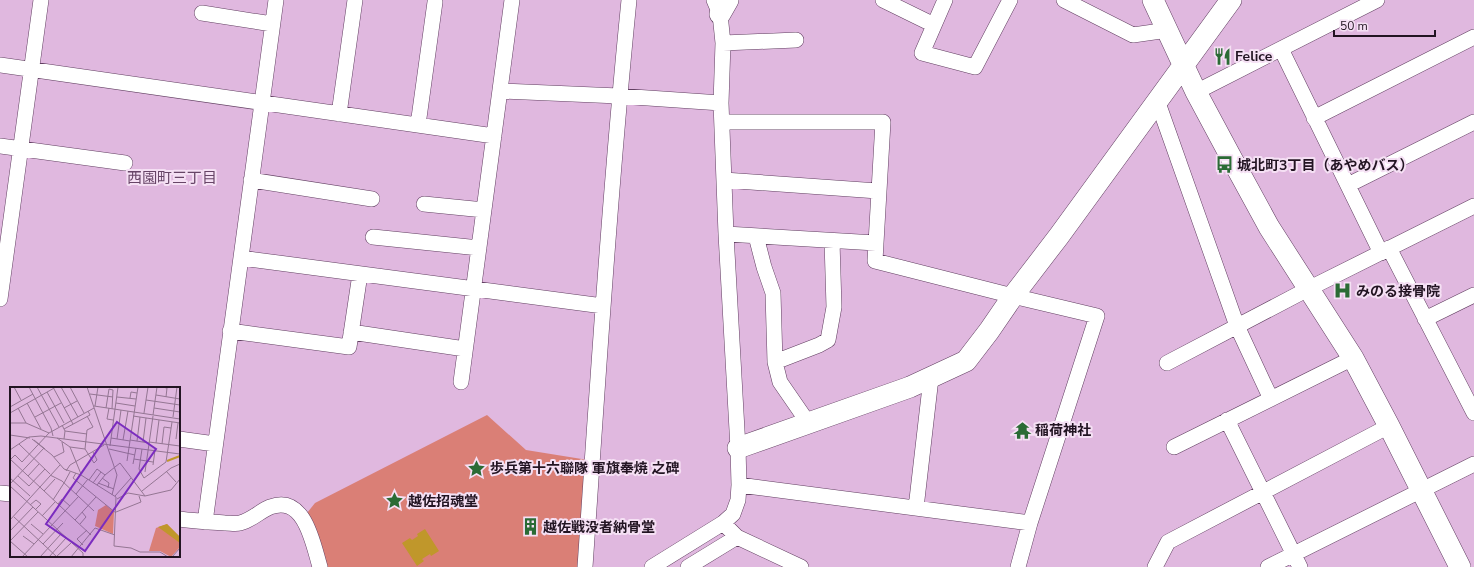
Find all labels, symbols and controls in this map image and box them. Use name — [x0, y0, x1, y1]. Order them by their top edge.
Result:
scale bar — [1334, 12, 1435, 38]
text: 50 m — [1340, 18, 1368, 34]
restaurant icon: Felice — [1212, 46, 1232, 66]
place label: Felice — [1235, 47, 1273, 66]
bus stop icon: 城北町3丁目（あやめバス） — [1214, 155, 1234, 175]
place label: 城北町3丁目（あやめバス） — [1237, 156, 1413, 175]
district label: 西園町三丁目 — [127, 168, 217, 188]
hospital icon: みのる接骨院 — [1333, 281, 1353, 301]
place label: みのる接骨院 — [1356, 282, 1440, 301]
inset map — [10, 387, 180, 557]
temple icon: 稲荷神社 — [1012, 420, 1032, 440]
place label: 稲荷神社 — [1035, 421, 1091, 440]
place icon: 歩兵第十六聯隊 軍旗奉焼 之碑 — [467, 458, 487, 478]
place label: 歩兵第十六聯隊 軍旗奉焼 之碑 — [490, 459, 680, 478]
place icon: 越佐招魂堂 — [385, 491, 405, 511]
place label: 越佐招魂堂 — [408, 492, 478, 511]
building icon: 越佐戦没者納骨堂 — [520, 517, 540, 537]
place label: 越佐戦没者納骨堂 — [543, 518, 655, 537]

